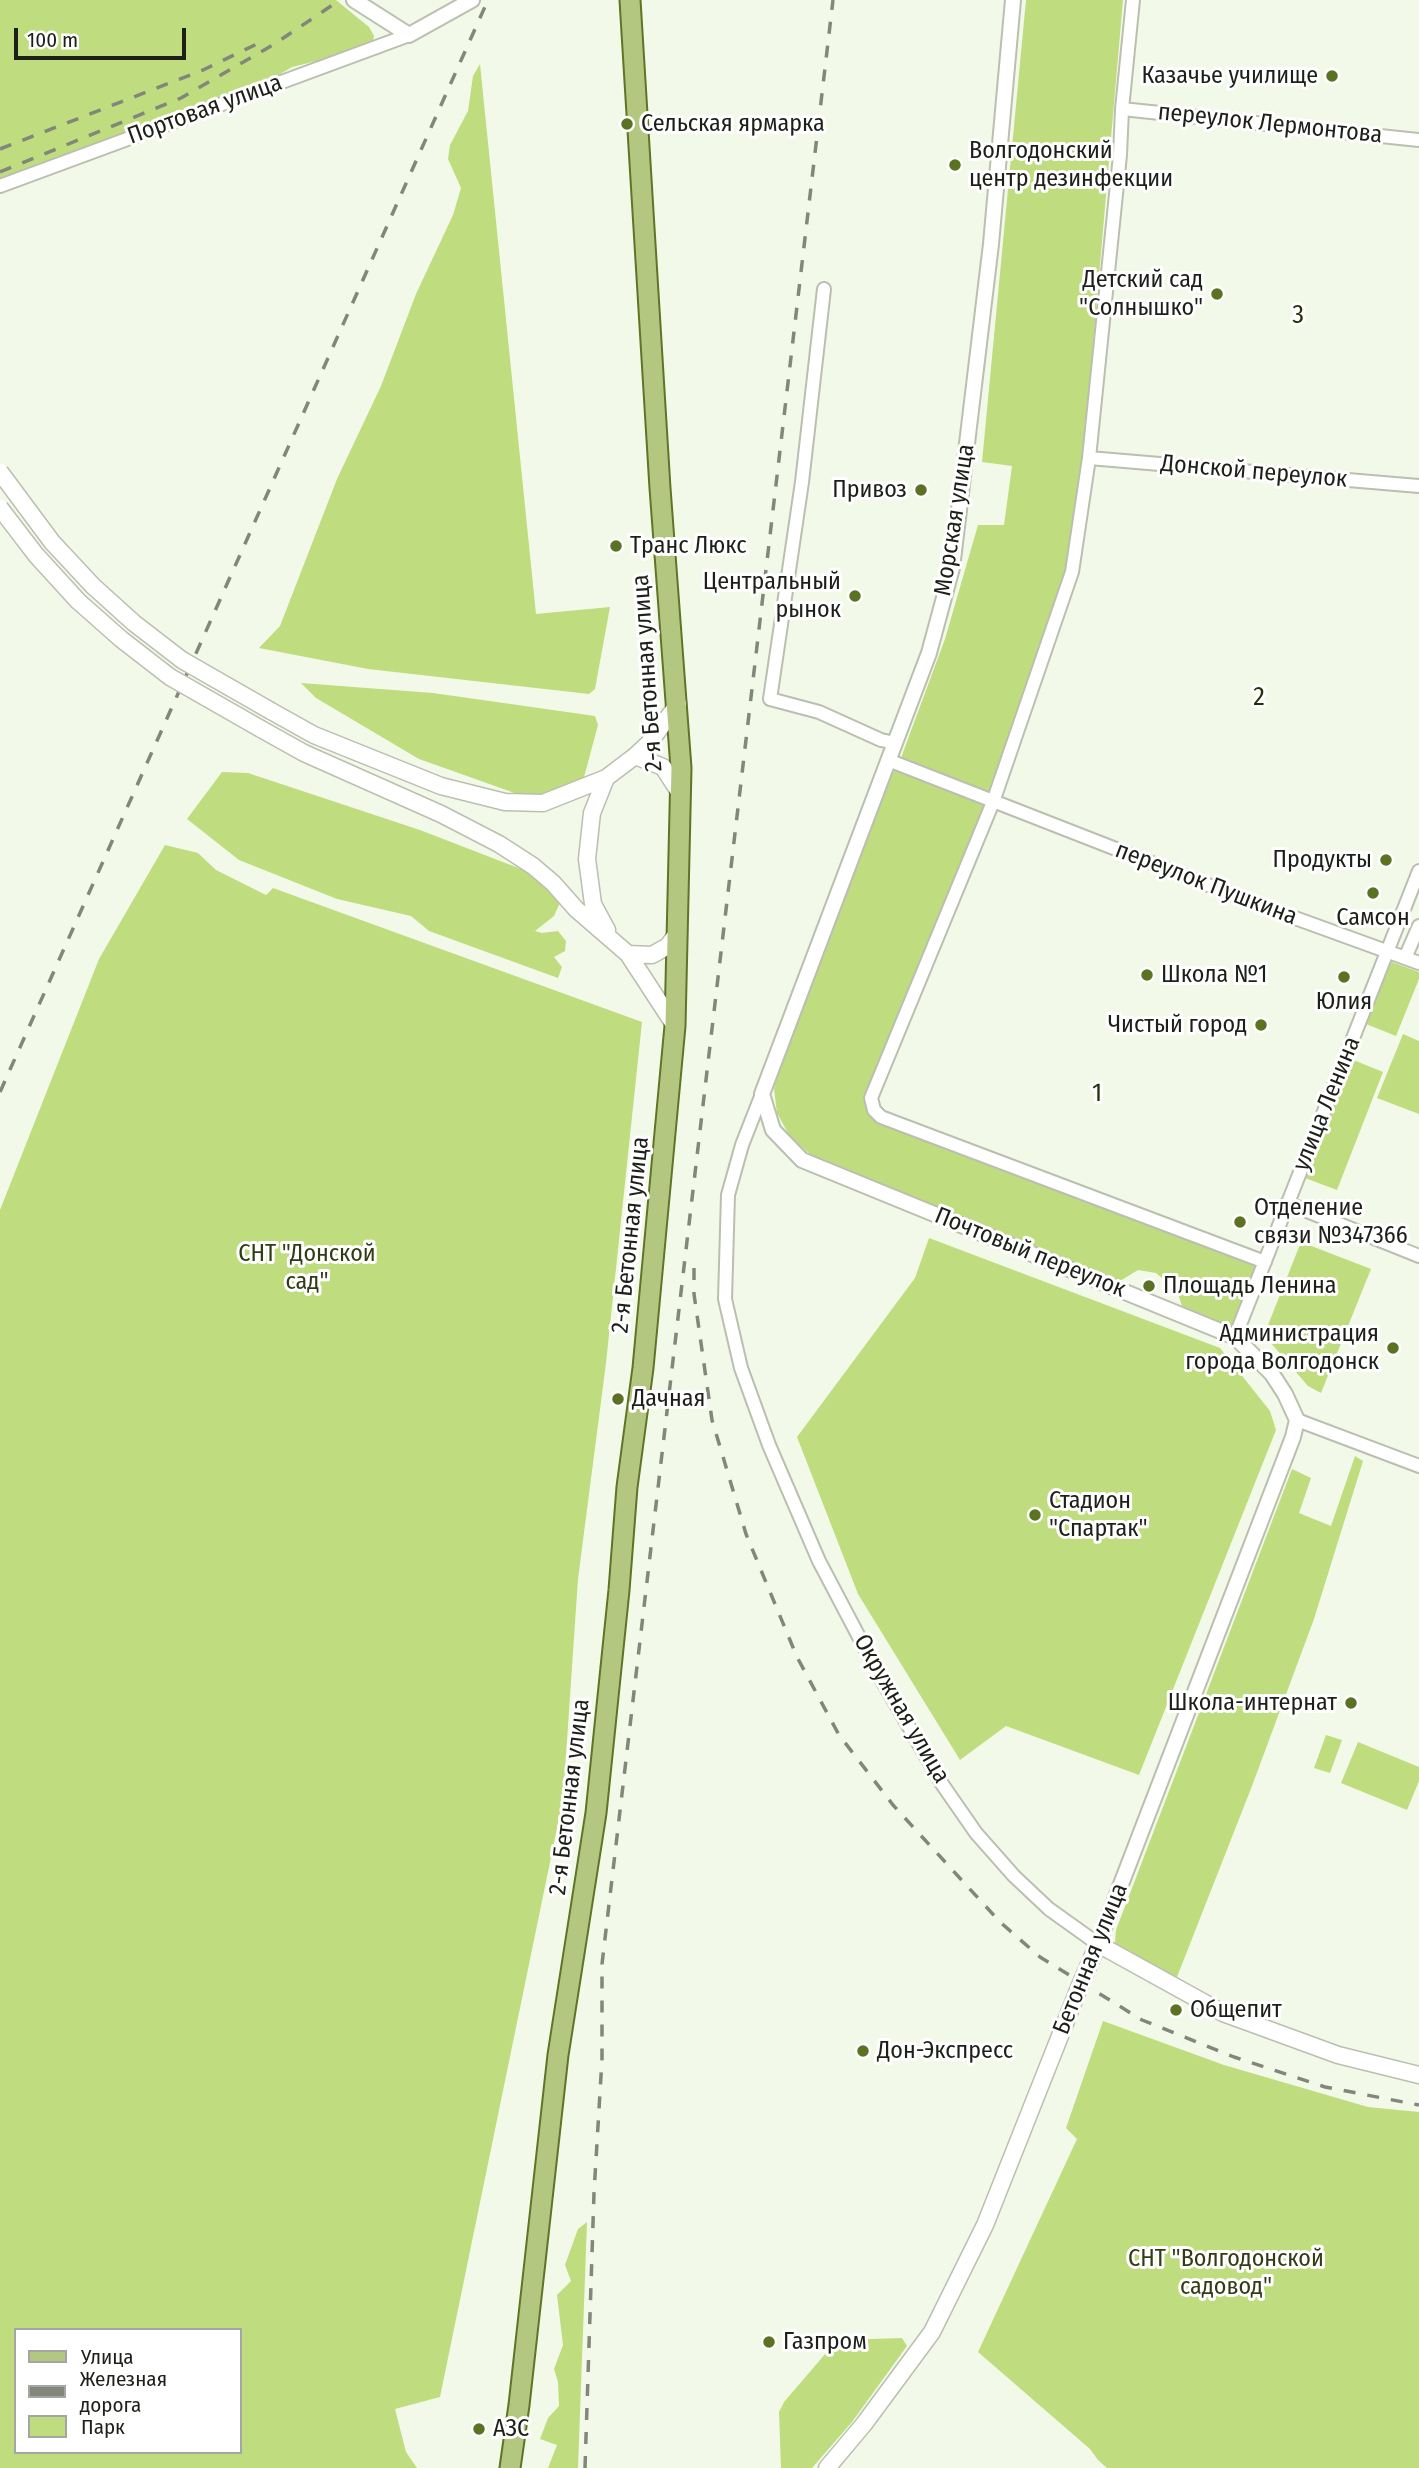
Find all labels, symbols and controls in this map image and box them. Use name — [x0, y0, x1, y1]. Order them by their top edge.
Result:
scale bar — [18, 14, 189, 58]
text: 100 m — [27, 27, 78, 53]
place label: Казачье училище — [1141, 62, 1318, 90]
marker: Казачье училище — [1324, 68, 1340, 84]
street label: Портовая улица — [124, 69, 286, 151]
street label: переулок Лермонтова — [1156, 98, 1384, 150]
place label: Сельская ярмарка — [641, 110, 825, 138]
marker: Сельская ярмарка — [619, 116, 635, 132]
place label: Волгодонский центр дезинфекции — [969, 137, 1173, 193]
marker: Волгодонский центр дезинфекции — [947, 157, 963, 173]
place label: Детский сад "Солнышко" — [1079, 266, 1203, 322]
marker: Детский сад "Солнышко" — [1209, 286, 1225, 302]
district label: 3 — [1292, 300, 1306, 332]
street label: Морская улица — [929, 442, 981, 598]
street label: Донской переулок — [1160, 450, 1348, 494]
place label: Привоз — [832, 476, 907, 504]
marker: Привоз — [913, 482, 929, 498]
place label: Транс Люкс — [630, 532, 747, 560]
marker: Транс Люкс — [608, 538, 624, 554]
place label: Центральный рынок — [703, 568, 841, 624]
street label: 2-я Бетонная улица — [627, 574, 669, 772]
marker: Центральный рынок — [847, 588, 863, 604]
district label: 2 — [1253, 682, 1267, 714]
street label: переулок Пушкина — [1111, 836, 1301, 932]
place label: Продукты — [1273, 846, 1372, 874]
marker: Продукты — [1378, 852, 1394, 868]
marker: Самсон — [1365, 885, 1381, 901]
place label: Самсон — [1336, 904, 1410, 932]
place label: Школа №1 — [1161, 961, 1267, 989]
marker: Школа №1 — [1139, 967, 1155, 983]
marker: Юлия — [1336, 969, 1352, 985]
place label: Юлия — [1316, 988, 1372, 1016]
place label: Чистый город — [1108, 1011, 1247, 1039]
marker: Чистый город — [1253, 1017, 1269, 1033]
street label: улица Ленина — [1287, 1033, 1367, 1175]
district label: 1 — [1092, 1078, 1104, 1110]
street label: 2-я Бетонная улица — [606, 1135, 656, 1335]
place label: Отделение связи №347366 — [1254, 1194, 1408, 1250]
street label: Почтовый переулок — [930, 1202, 1130, 1304]
marker: Отделение связи №347366 — [1232, 1214, 1248, 1230]
park label: СНТ "Донской сад" — [238, 1240, 376, 1296]
place label: Площадь Ленина — [1163, 1272, 1337, 1300]
marker: Площадь Ленина — [1141, 1278, 1157, 1294]
place label: Администрация города Волгодонск — [1185, 1320, 1379, 1376]
marker: Администрация города Волгодонск — [1385, 1340, 1401, 1356]
place label: Дачная — [632, 1385, 705, 1413]
marker: Дачная — [610, 1391, 626, 1407]
place label: Стадион "Спартак" — [1049, 1487, 1148, 1543]
marker: Стадион "Спартак" — [1027, 1507, 1043, 1523]
street label: Окружная улица — [847, 1629, 955, 1789]
place label: Школа-интернат — [1168, 1689, 1337, 1717]
marker: Школа-интернат — [1343, 1695, 1359, 1711]
street label: 2-я Бетонная улица — [544, 1697, 596, 1897]
street label: Бетонная улица — [1048, 1879, 1134, 2039]
place label: Общепит — [1190, 1996, 1282, 2024]
marker: Общепит — [1168, 2002, 1184, 2018]
place label: Дон-Экспресс — [877, 2037, 1013, 2065]
marker: Дон-Экспресс — [855, 2043, 871, 2059]
park label: СНТ "Волгодонской садовод" — [1128, 2245, 1324, 2301]
legend — [14, 2328, 242, 2454]
place label: Газпром — [783, 2328, 867, 2356]
marker: Газпром — [761, 2334, 777, 2350]
text: Улица — [81, 2344, 134, 2370]
text: Железная дорога — [80, 2366, 167, 2418]
text: Парк — [81, 2414, 125, 2440]
place label: АЗС — [493, 2415, 529, 2443]
marker: АЗС — [471, 2421, 487, 2437]

